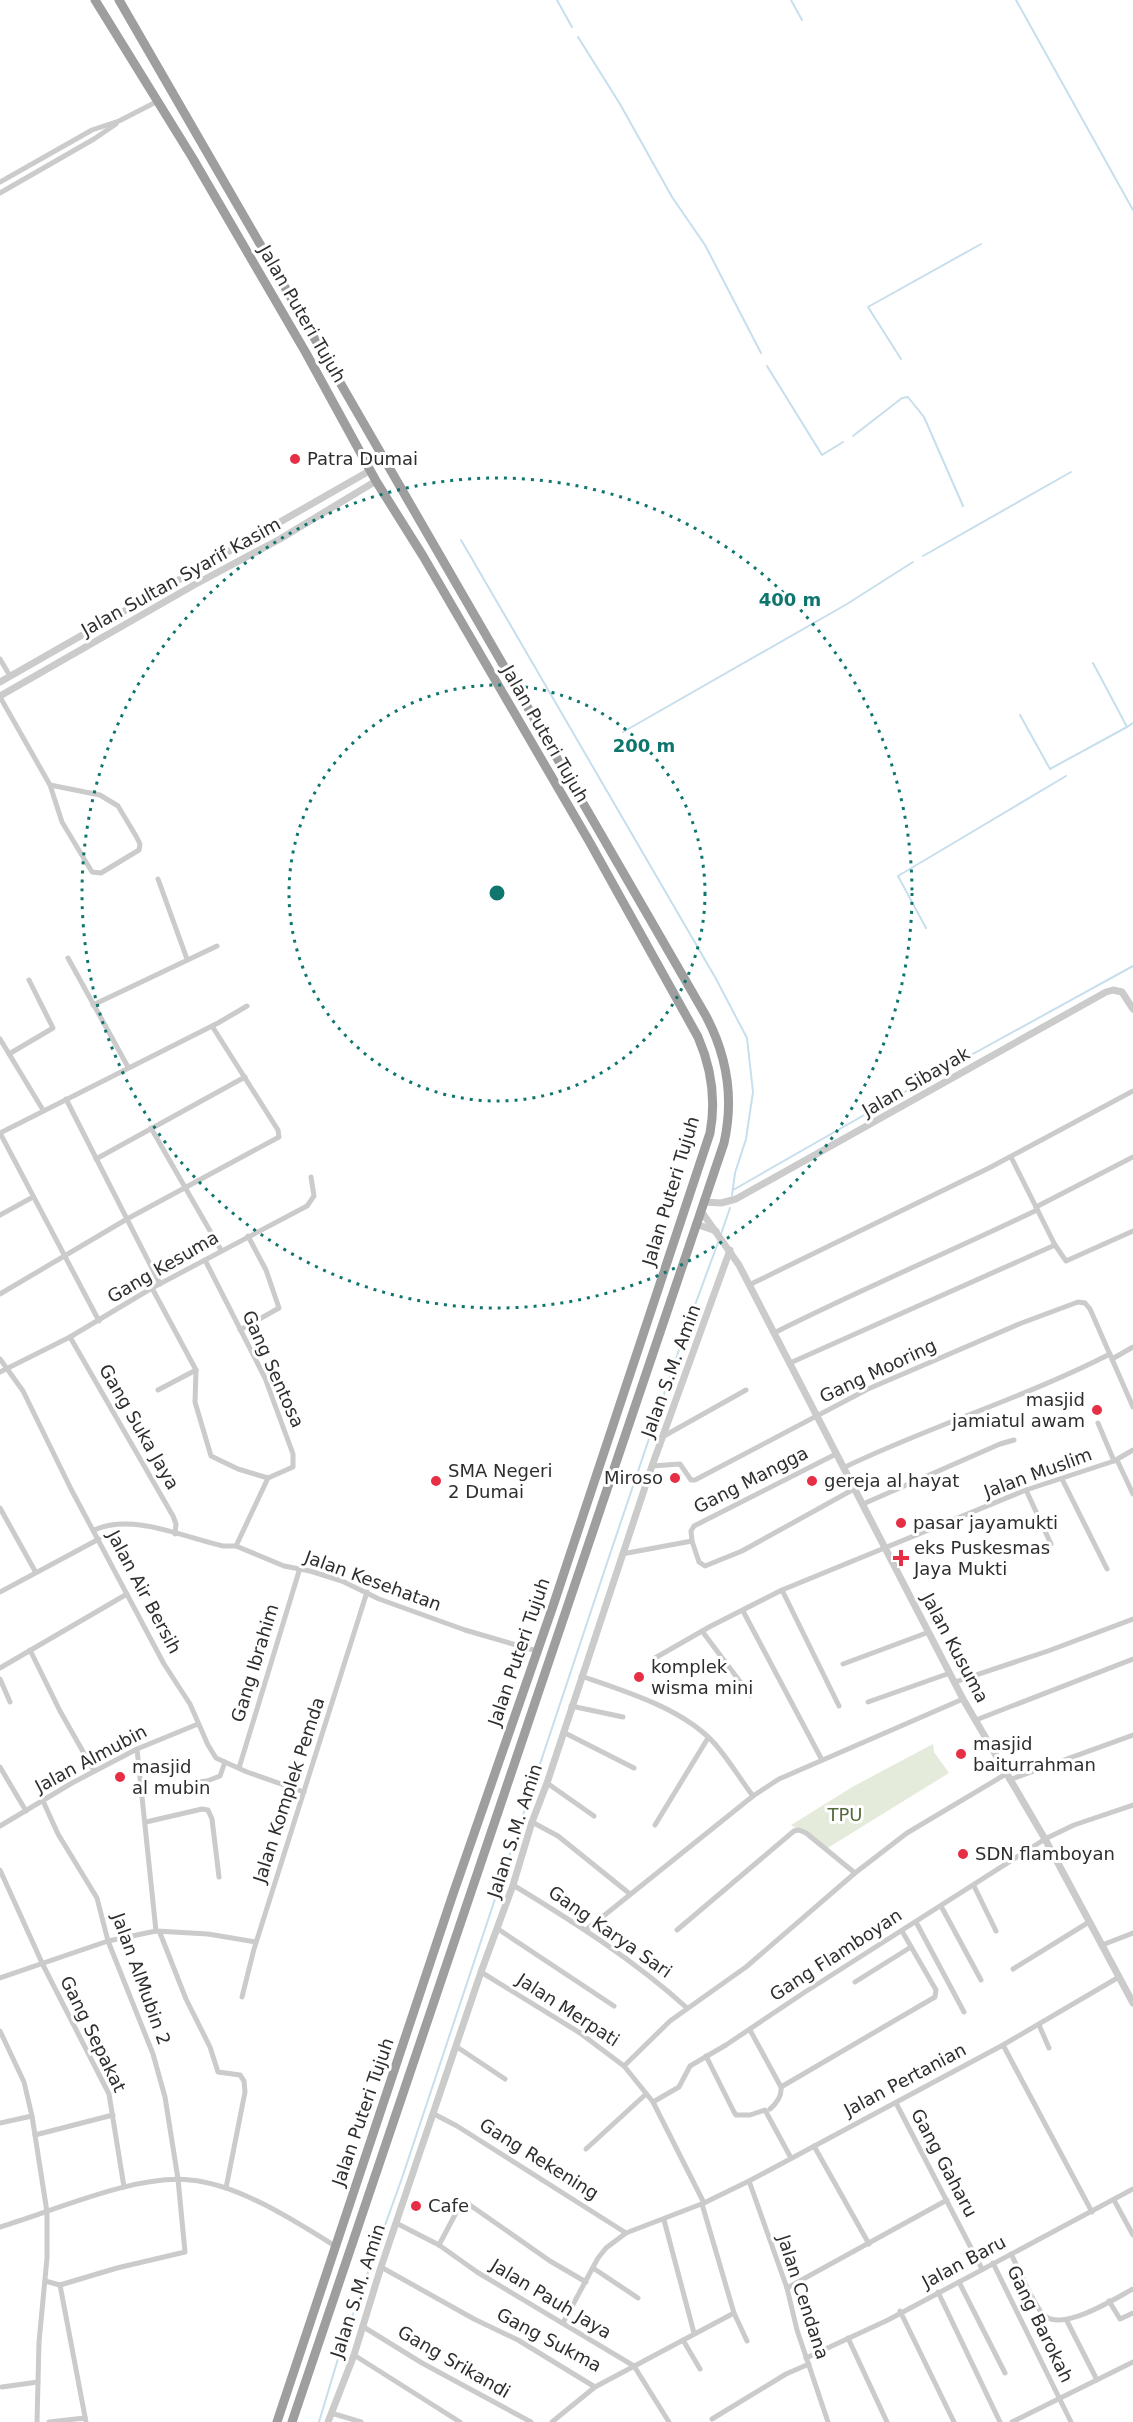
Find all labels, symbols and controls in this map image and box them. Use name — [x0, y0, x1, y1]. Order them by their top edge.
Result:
street label: Jalan Puteri Tujuh — [254, 240, 350, 386]
place label: Patra Dumai — [307, 448, 418, 469]
marker: Patra Dumai — [288, 452, 302, 466]
street label: Jalan Sultan Syarif Kasim — [77, 513, 284, 641]
text: 400 m — [759, 589, 821, 610]
street label: Jalan Puteri Tujuh — [497, 660, 593, 806]
text: 200 m — [613, 735, 675, 756]
centre of rings — [487, 883, 507, 903]
street label: Jalan Sibayak — [857, 1042, 974, 1121]
street label: Jalan Puteri Tujuh — [637, 1114, 703, 1269]
street label: Gang Kesuma — [103, 1226, 222, 1307]
street label: Jalan S.M. Amin — [636, 1302, 704, 1441]
street label: Gang Sentosa — [238, 1307, 309, 1431]
street label: Gang Mooring — [816, 1334, 939, 1407]
street label: Gang Suka Jaya — [95, 1360, 184, 1493]
place label: masjid jamiatul awam — [951, 1389, 1085, 1431]
marker: masjid jamiatul awam — [1090, 1403, 1104, 1417]
street label: Gang Mangga — [690, 1442, 811, 1517]
street label: Jalan Muslim — [980, 1443, 1095, 1502]
place label: SMA Negeri 2 Dumai — [448, 1460, 552, 1502]
place label: Miroso — [604, 1467, 663, 1488]
place label: gereja al hayat — [824, 1470, 959, 1491]
marker: Miroso — [668, 1471, 682, 1485]
marker: SMA Negeri 2 Dumai — [429, 1474, 443, 1488]
marker: gereja al hayat — [805, 1474, 819, 1488]
place label: pasar jayamukti — [913, 1512, 1058, 1533]
marker: pasar jayamukti — [894, 1516, 908, 1530]
street label: Jalan Air Bersih — [103, 1526, 186, 1657]
place label: eks Puskesmas Jaya Mukti — [913, 1537, 1050, 1579]
street label: Jalan Kesehatan — [301, 1546, 444, 1615]
marker: eks Puskesmas Jaya Mukti — [892, 1549, 910, 1567]
street label: Jalan Puteri Tujuh — [483, 1575, 554, 1730]
street label: Jalan Kusuma — [917, 1588, 993, 1706]
street label: Gang Ibrahim — [227, 1601, 282, 1725]
place label: komplek wisma mini — [651, 1656, 753, 1698]
marker: komplek wisma mini — [632, 1670, 646, 1684]
street label: Jalan Komplek Pemda — [248, 1694, 328, 1886]
street label: Jalan Almubin — [30, 1720, 150, 1797]
place label: masjid baiturrahman — [973, 1733, 1096, 1775]
marker: masjid baiturrahman — [954, 1747, 968, 1761]
place label: masjid al mubin — [132, 1756, 211, 1798]
street label: Jalan S.M. Amin — [483, 1761, 546, 1902]
marker: masjid al mubin — [113, 1770, 127, 1784]
park label: TPU — [826, 1804, 863, 1825]
place label: SDN flamboyan — [975, 1843, 1115, 1864]
marker: SDN flamboyan — [956, 1847, 970, 1861]
street label: Gang Karya Sari — [545, 1881, 676, 1982]
street label: Gang Flamboyan — [766, 1904, 906, 2005]
street label: Jalan AlMubin 2 — [108, 1909, 175, 2048]
street label: Jalan Merpati — [512, 1968, 623, 2051]
street label: Gang Sepakat — [56, 1972, 131, 2095]
street label: Jalan Puteri Tujuh — [327, 2035, 398, 2190]
street label: Jalan Pertanian — [839, 2039, 969, 2121]
street label: Gang Gaharu — [907, 2105, 982, 2221]
street label: Gang Rekening — [476, 2114, 603, 2204]
place label: Cafe — [428, 2195, 469, 2216]
marker: Cafe — [409, 2199, 423, 2213]
street label: Jalan S.M. Amin — [326, 2221, 389, 2362]
street label: Jalan Cendana — [773, 2231, 833, 2362]
street label: Jalan Baru — [917, 2231, 1009, 2293]
street label: Jalan Pauh Jaya — [486, 2254, 615, 2343]
street label: Gang Barokah — [1003, 2262, 1078, 2386]
street label: Gang Sukma — [493, 2303, 605, 2376]
street label: Gang Srikandi — [394, 2321, 514, 2402]

